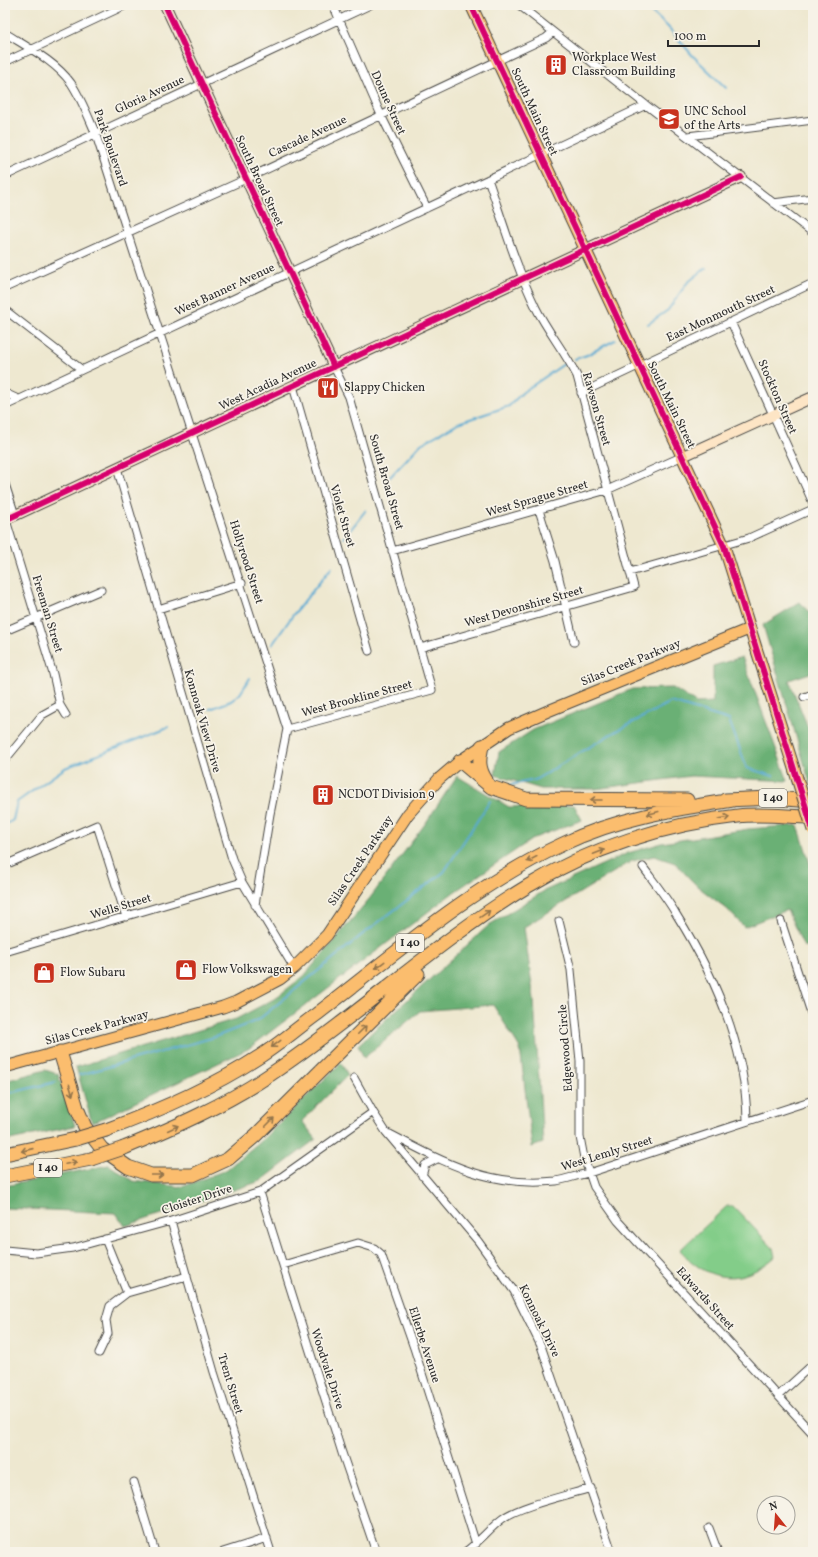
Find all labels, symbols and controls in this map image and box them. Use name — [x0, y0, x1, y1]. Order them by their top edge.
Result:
scale bar — [668, 22, 759, 48]
text: 100 m — [674, 29, 707, 45]
place label: Workplace West Classroom Building — [572, 50, 676, 80]
building icon: Workplace West Classroom Building — [543, 52, 569, 78]
street label: South Main Street — [507, 65, 561, 159]
street label: Doune Street — [367, 68, 409, 138]
street label: Gloria Avenue — [113, 72, 188, 118]
place label: UNC School of the Arts — [684, 104, 747, 134]
school or university icon: UNC School of the Arts — [656, 106, 682, 132]
street label: Park Boulevard — [89, 107, 131, 189]
street label: Cascade Avenue — [266, 112, 350, 162]
street label: South Broad Street — [231, 133, 287, 229]
street label: West Banner Avenue — [172, 260, 278, 320]
street label: East Monmouth Street — [664, 282, 778, 346]
street label: West Acadia Avenue — [217, 355, 320, 415]
street label: Stockton Street — [753, 357, 801, 437]
street label: South Main Street — [643, 359, 699, 451]
street label: Rawson Street — [578, 370, 614, 448]
restaurant icon: Slappy Chicken — [315, 375, 341, 401]
place label: Slappy Chicken — [344, 380, 425, 396]
street label: South Broad Street — [365, 432, 407, 532]
street label: West Sprague Street — [484, 477, 590, 521]
street label: Violet Street — [325, 483, 359, 549]
street label: Hollyrood Street — [225, 518, 267, 606]
street label: Freeman Street — [28, 573, 66, 655]
street label: West Devonshire Street — [463, 582, 585, 632]
street label: Silas Creek Parkway — [579, 635, 684, 690]
street label: Konnoak View Drive — [180, 667, 224, 775]
street label: West Brookline Street — [300, 677, 414, 721]
building icon: NCDOT Division 9 — [310, 782, 336, 808]
place label: NCDOT Division 9 — [338, 787, 434, 803]
road number: I 40 — [759, 789, 787, 807]
one-way arrow — [590, 797, 603, 804]
one-way arrow — [647, 810, 660, 818]
street label: Silas Creek Parkway — [325, 812, 398, 910]
one-way arrow — [717, 814, 730, 822]
one-way arrow — [592, 848, 604, 856]
one-way arrow — [526, 856, 538, 864]
street label: Wells Street — [89, 890, 153, 924]
one-way arrow — [479, 910, 490, 918]
road number: I 40 — [396, 934, 424, 952]
shop icon: Flow Volkswagen — [173, 957, 199, 983]
shop icon: Flow Subaru — [31, 960, 57, 986]
one-way arrow — [374, 961, 385, 970]
place label: Flow Volkswagen — [202, 962, 292, 978]
place label: Flow Subaru — [60, 965, 126, 981]
street label: Edgewood Circle — [555, 1003, 577, 1092]
street label: Silas Creek Parkway — [44, 1006, 151, 1050]
one-way arrow — [357, 1025, 366, 1035]
one-way arrow — [271, 1040, 282, 1049]
one-way arrow — [68, 1083, 75, 1096]
one-way arrow — [265, 1117, 275, 1126]
one-way arrow — [167, 1124, 179, 1131]
street label: West Lemly Street — [559, 1132, 655, 1176]
one-way arrow — [21, 1146, 34, 1154]
one-way arrow — [64, 1158, 77, 1166]
road number: I 40 — [34, 1159, 62, 1177]
one-way arrow — [150, 1171, 163, 1179]
street label: Cloister Drive — [160, 1181, 235, 1219]
street label: Edwards Street — [672, 1264, 738, 1334]
street label: Konnoak Drive — [514, 1282, 564, 1360]
street label: Ellerbe Avenue — [404, 1305, 444, 1385]
street label: Woodvale Drive — [306, 1327, 348, 1412]
street label: Trent Street — [213, 1352, 247, 1416]
north arrow — [756, 1495, 796, 1535]
text: N — [767, 1499, 780, 1515]

